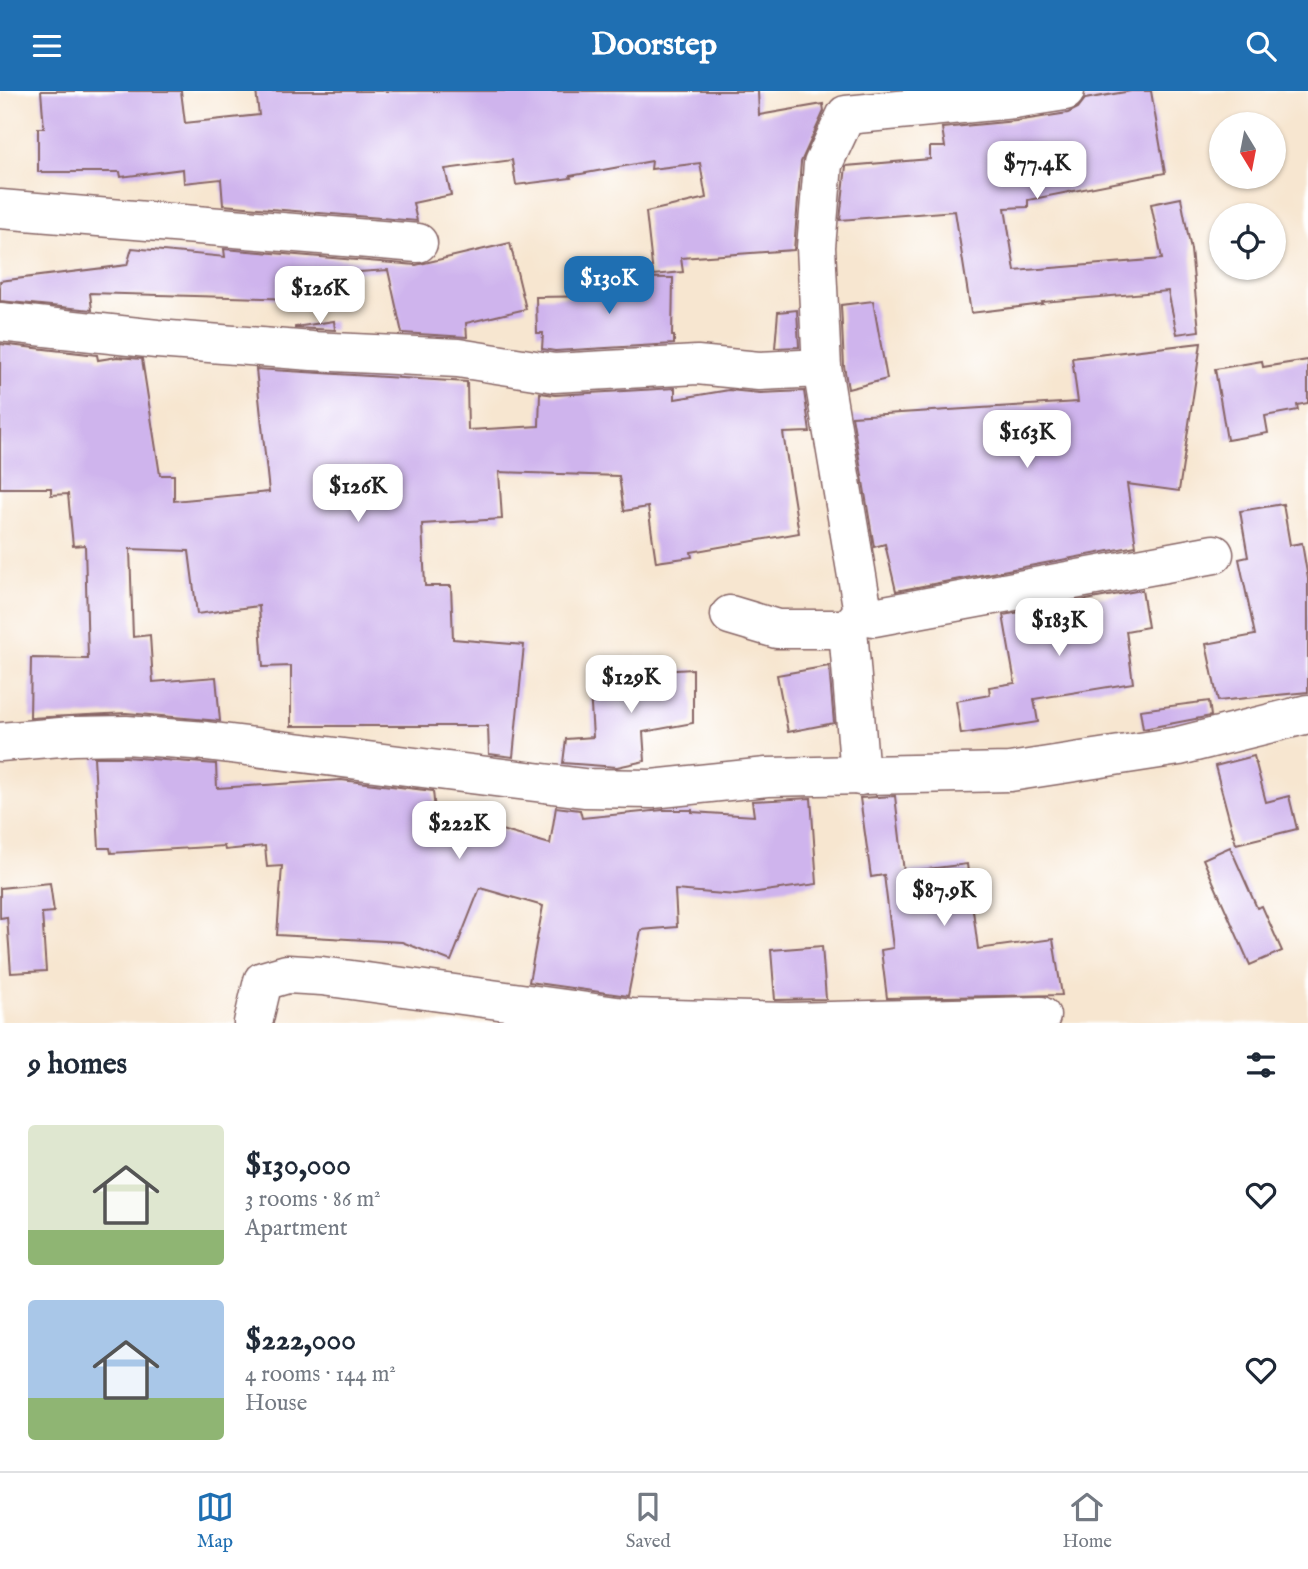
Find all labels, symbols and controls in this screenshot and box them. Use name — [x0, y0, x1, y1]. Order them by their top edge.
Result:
text: Doorstep — [591, 25, 717, 66]
icon: menu — [28, 27, 66, 65]
icon: search — [1242, 27, 1280, 65]
north arrow — [1209, 112, 1286, 189]
map controls — [1209, 112, 1286, 280]
pin: $77.4K — [980, 141, 1094, 201]
text: $77.4K — [1003, 149, 1071, 178]
button: locate — [1209, 203, 1286, 280]
pin: $130K — [560, 257, 658, 316]
text: $130K — [580, 264, 638, 293]
pin: $126K — [271, 267, 369, 326]
text: $126K — [291, 274, 349, 303]
pin: $163K — [978, 411, 1076, 470]
text: $163K — [999, 418, 1055, 447]
pin: $126K — [309, 465, 407, 524]
text: $126K — [329, 472, 387, 501]
pin: $183K — [1010, 599, 1108, 658]
text: $183K — [1031, 606, 1087, 635]
pin: $129K — [582, 655, 680, 715]
text: $129K — [602, 663, 660, 692]
pin: $222K — [410, 801, 508, 861]
text: $222K — [428, 809, 490, 838]
pin: $87.9K — [887, 869, 1001, 928]
text: $87.9K — [912, 876, 976, 905]
text: 9 homes — [28, 1046, 127, 1084]
icon: filters — [1242, 1046, 1280, 1084]
text: $130,000 — [245, 1147, 351, 1185]
icon: home — [84, 1153, 168, 1237]
icon: heart — [1242, 1176, 1280, 1214]
text: 3 rooms · 86 m² — [245, 1185, 381, 1214]
text: Apartment — [245, 1214, 348, 1243]
text: $222,000 — [245, 1322, 356, 1360]
icon: home — [84, 1328, 168, 1412]
icon: heart — [1242, 1351, 1280, 1389]
text: 4 rooms · 144 m² — [245, 1360, 396, 1389]
text: House — [245, 1389, 307, 1418]
tab: Map — [196, 1488, 234, 1554]
tab: Saved — [626, 1488, 671, 1554]
tab: Home — [1062, 1488, 1112, 1554]

